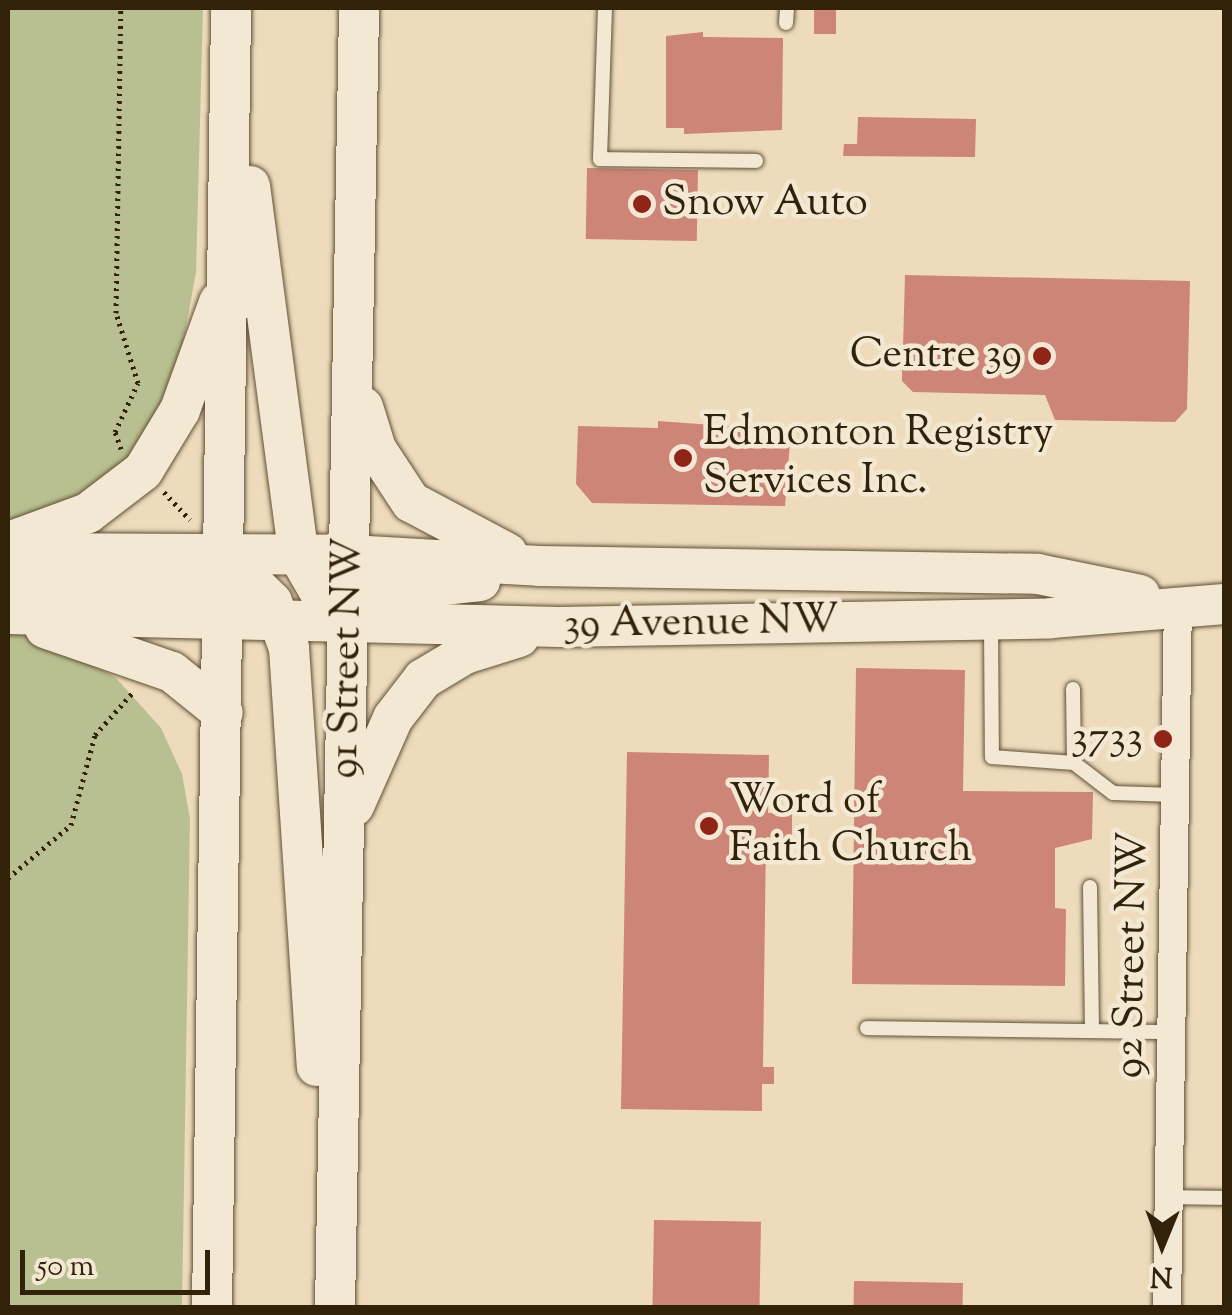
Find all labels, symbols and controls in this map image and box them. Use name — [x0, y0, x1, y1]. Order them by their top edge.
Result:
place label: Snow Auto — [662, 179, 868, 229]
marker: Snow Auto — [631, 193, 653, 215]
place label: Centre 39 — [850, 331, 1022, 381]
marker: Centre 39 — [1031, 345, 1053, 367]
place label: Edmonton Registry Services Inc. — [703, 409, 1053, 508]
marker: Edmonton Registry Services Inc. — [672, 447, 694, 469]
street label: 91 Street NW — [321, 537, 375, 779]
street label: 39 Avenue NW — [563, 596, 839, 652]
place label: 3733 — [1071, 714, 1143, 764]
marker: 3733 — [1152, 728, 1174, 750]
place label: Word of Faith Church — [729, 777, 972, 876]
marker: Word of Faith Church — [698, 815, 720, 837]
street label: 92 Street NW — [1106, 831, 1160, 1079]
north arrow — [1112, 1195, 1212, 1295]
scale bar — [25, 1230, 215, 1292]
text: 50 m — [37, 1246, 94, 1289]
text: N — [1150, 1255, 1173, 1295]

